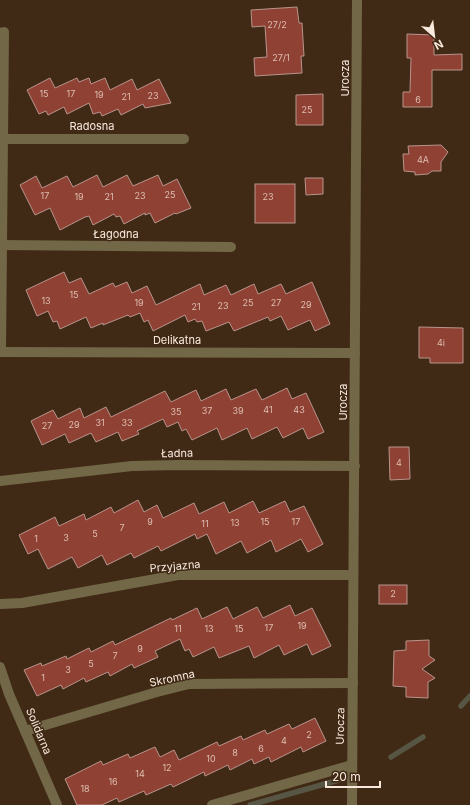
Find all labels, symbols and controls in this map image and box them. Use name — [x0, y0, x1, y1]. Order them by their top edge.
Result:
north arrow — [414, 16, 454, 56]
house number: 27/2 — [267, 19, 287, 30]
text: N — [432, 37, 446, 53]
house number: 27/1 — [272, 52, 290, 63]
street label: Urocza — [338, 59, 352, 97]
house number: 15 — [39, 88, 49, 99]
house number: 17 — [67, 88, 75, 99]
house number: 19 — [94, 89, 104, 100]
house number: 23 — [147, 90, 159, 101]
house number: 21 — [121, 91, 131, 102]
house number: 6 — [415, 94, 421, 105]
house number: 25 — [302, 104, 312, 115]
street label: Radosna — [69, 119, 115, 133]
house number: 4A — [417, 154, 429, 165]
house number: 25 — [165, 189, 175, 200]
house number: 17 — [41, 190, 49, 201]
house number: 23 — [134, 190, 146, 201]
house number: 19 — [74, 191, 84, 202]
house number: 21 — [104, 191, 114, 202]
house number: 23 — [262, 191, 274, 202]
street label: Łagodna — [93, 227, 139, 241]
house number: 15 — [69, 289, 79, 300]
house number: 13 — [41, 295, 51, 306]
house number: 19 — [134, 297, 144, 308]
house number: 25 — [243, 297, 253, 308]
house number: 27 — [271, 297, 281, 308]
house number: 29 — [300, 299, 312, 310]
house number: 23 — [217, 300, 229, 311]
house number: 21 — [191, 301, 201, 312]
street label: Delikatna — [153, 333, 201, 347]
house number: 4i — [437, 337, 445, 348]
street label: Urocza — [336, 383, 350, 421]
house number: 41 — [263, 404, 273, 415]
house number: 43 — [293, 404, 305, 415]
house number: 37 — [202, 405, 212, 416]
house number: 39 — [232, 405, 244, 416]
house number: 35 — [170, 406, 182, 417]
house number: 31 — [95, 417, 105, 428]
house number: 33 — [121, 417, 133, 428]
house number: 29 — [68, 419, 80, 430]
house number: 27 — [42, 420, 52, 431]
street label: Ładna — [161, 446, 193, 460]
house number: 4 — [396, 457, 402, 468]
house number: 9 — [147, 516, 153, 527]
house number: 15 — [260, 516, 270, 527]
house number: 17 — [292, 516, 300, 527]
house number: 13 — [230, 517, 240, 528]
house number: 11 — [201, 518, 209, 529]
house number: 7 — [119, 522, 125, 533]
house number: 5 — [92, 528, 98, 539]
house number: 3 — [63, 532, 69, 543]
house number: 1 — [34, 533, 38, 544]
street label: Przyjazna — [149, 557, 201, 575]
house number: 2 — [390, 588, 396, 599]
house number: 19 — [297, 620, 307, 631]
house number: 17 — [265, 622, 273, 633]
house number: 11 — [174, 623, 182, 634]
house number: 13 — [204, 623, 214, 634]
house number: 15 — [234, 623, 244, 634]
house number: 9 — [137, 643, 143, 654]
house number: 7 — [112, 650, 118, 661]
house number: 5 — [88, 658, 94, 669]
house number: 3 — [65, 664, 71, 675]
street label: Skromna — [148, 666, 196, 690]
house number: 1 — [41, 672, 45, 683]
street label: Solidarna — [23, 706, 55, 756]
street label: Urocza — [333, 707, 347, 745]
house number: 2 — [306, 729, 312, 740]
house number: 4 — [281, 735, 287, 746]
house number: 6 — [258, 743, 264, 754]
house number: 8 — [232, 747, 238, 758]
house number: 10 — [206, 753, 216, 764]
house number: 12 — [162, 762, 172, 773]
scale bar — [326, 763, 380, 789]
house number: 14 — [135, 768, 145, 779]
text: 20 m — [332, 769, 361, 784]
house number: 16 — [108, 776, 118, 787]
house number: 18 — [80, 783, 90, 794]

